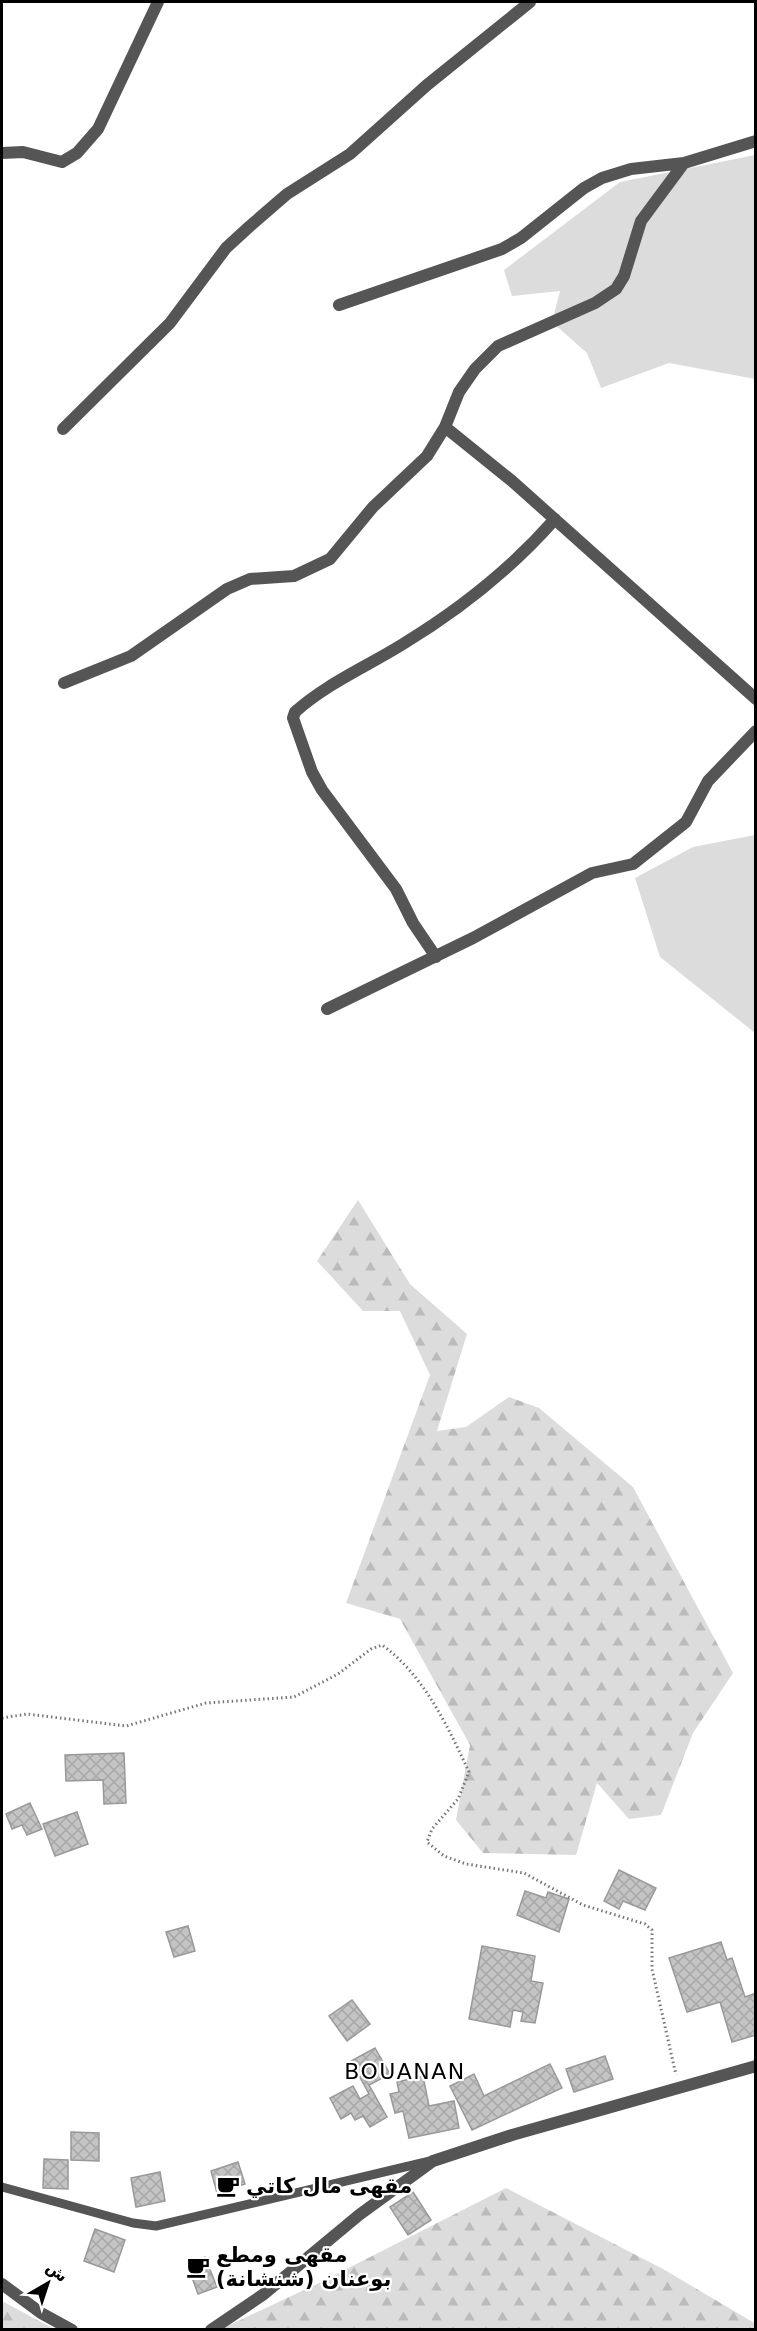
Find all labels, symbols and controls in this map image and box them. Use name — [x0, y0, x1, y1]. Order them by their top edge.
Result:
district label: BOUANAN — [344, 2059, 466, 2084]
cafe icon: مقهى مال كاتي — [215, 2173, 241, 2199]
place label: مقهى مال كاتي — [246, 2174, 412, 2198]
place label: مقهى ومطع بوعنان (شنشانة) — [216, 2243, 391, 2291]
north arrow — [18, 2253, 78, 2313]
cafe icon: مقهى ومطع بوعنان (شنشانة) — [185, 2254, 211, 2280]
text: ش — [43, 2257, 72, 2286]

